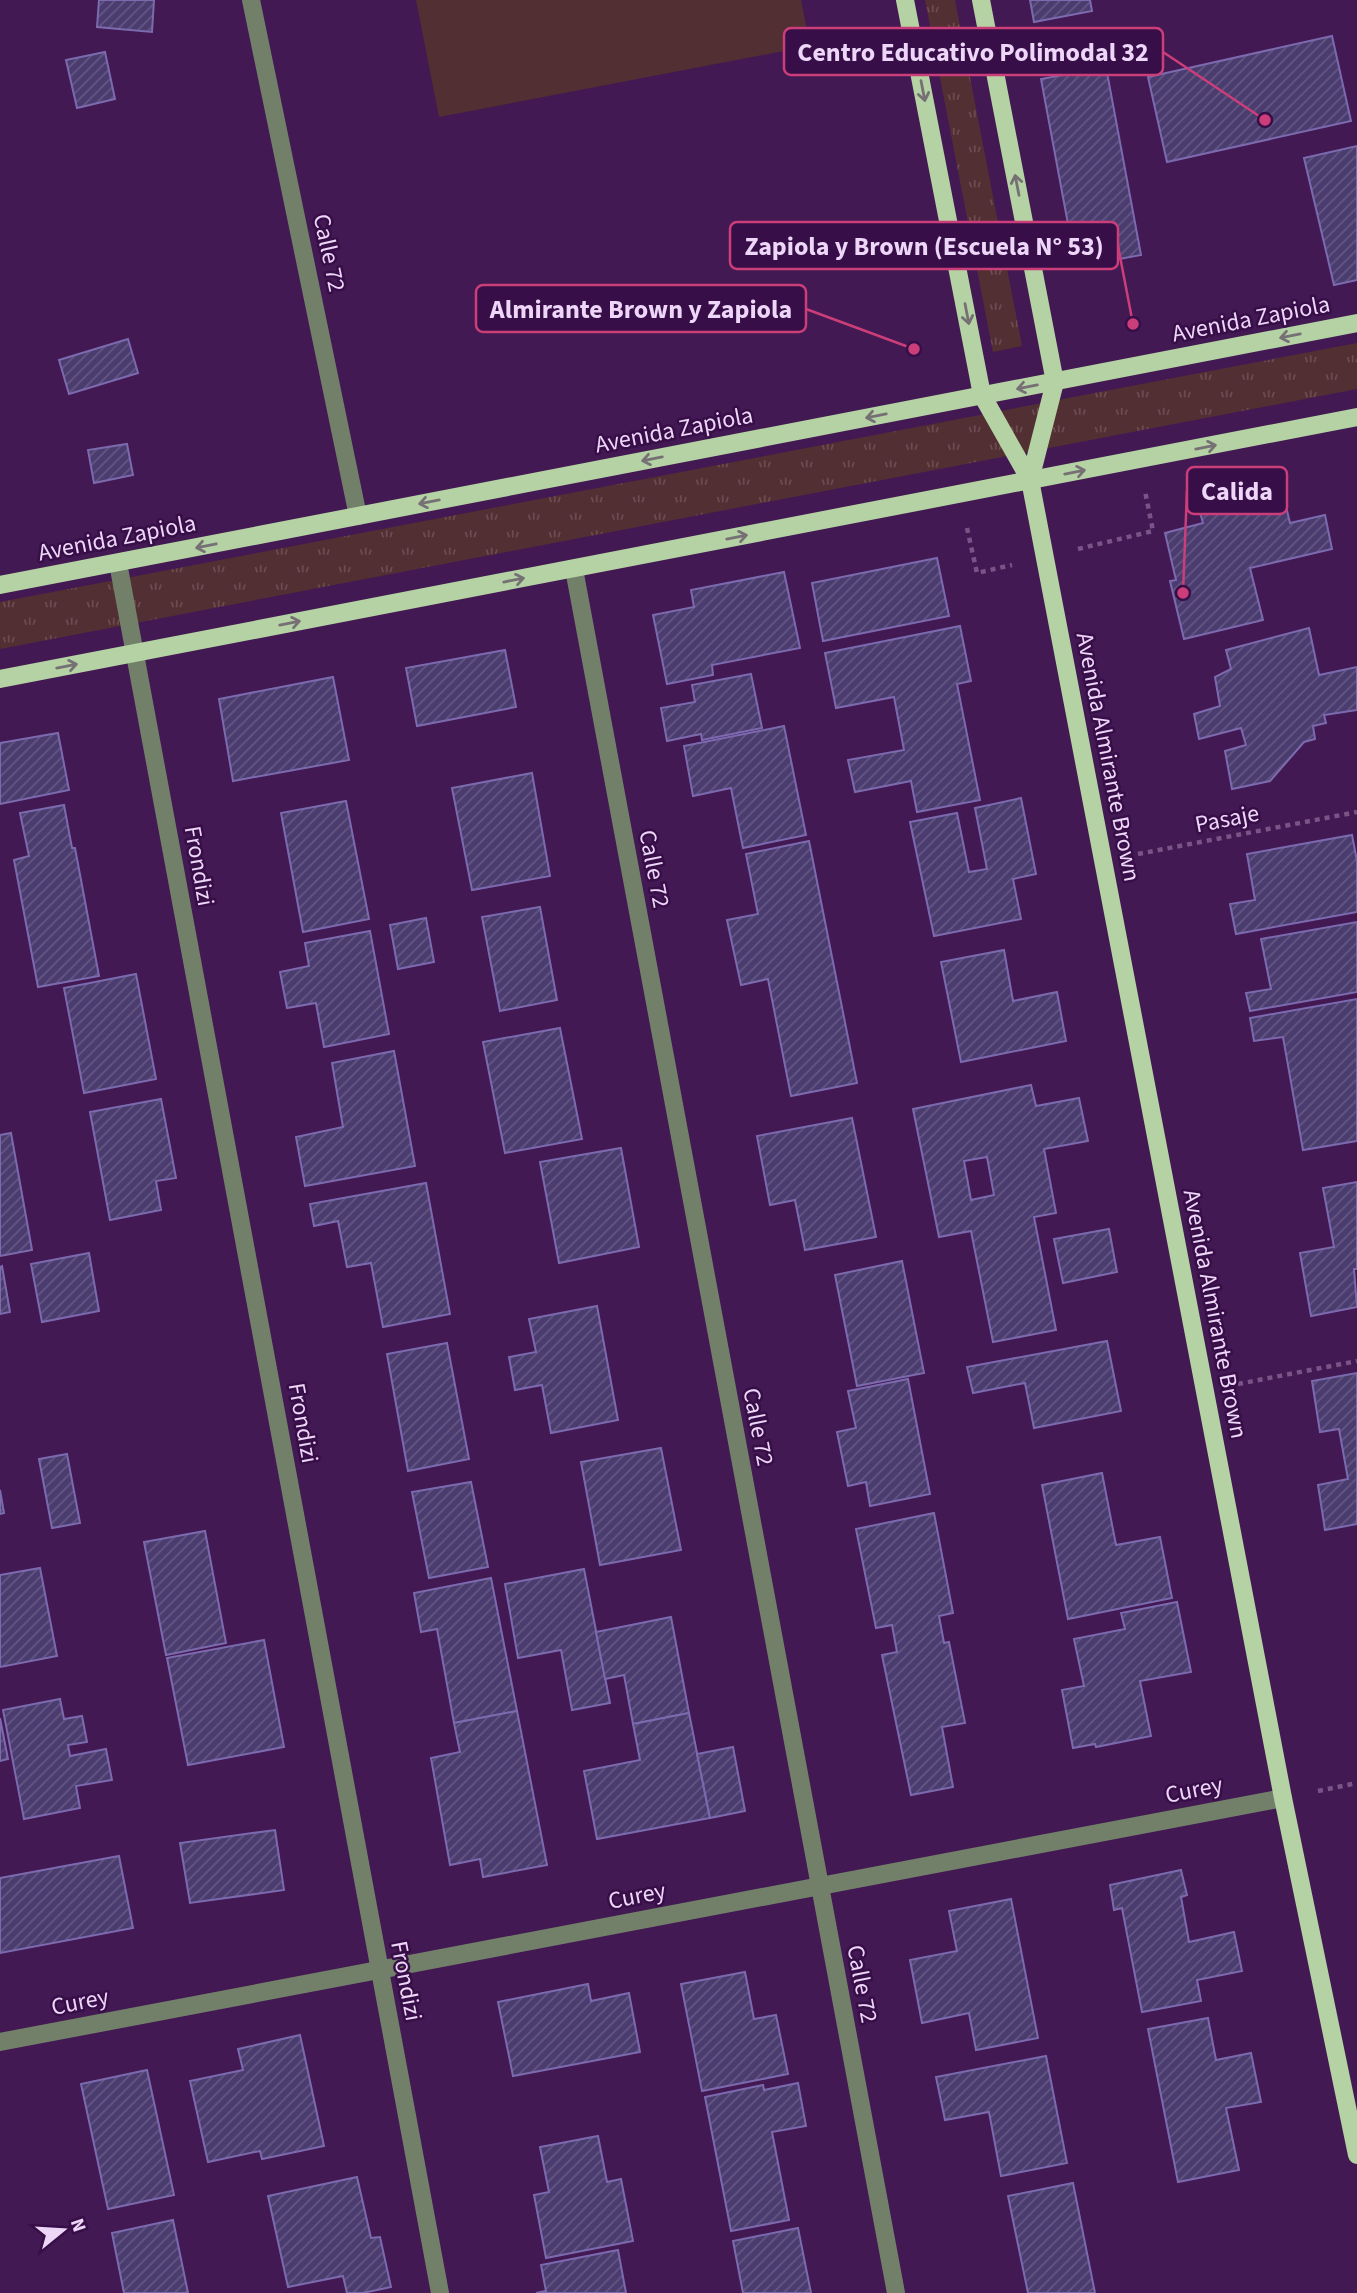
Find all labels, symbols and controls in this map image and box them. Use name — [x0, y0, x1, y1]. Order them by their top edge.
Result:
callout: Centro Educativo Polimodal 32 — [784, 28, 1163, 75]
text: Centro Educativo Polimodal 32 — [797, 34, 1149, 71]
one-way arrow — [917, 79, 930, 102]
one-way arrow — [1010, 174, 1023, 197]
street label: Calle 72 — [304, 211, 354, 295]
callout: Zapiola y Brown (Escuela N° 53) — [730, 222, 1118, 269]
text: Zapiola y Brown (Escuela N° 53) — [744, 228, 1104, 265]
callout: Almirante Brown y Zapiola — [476, 285, 806, 332]
street label: Avenida Zapiola — [1169, 287, 1333, 351]
text: Almirante Brown y Zapiola — [489, 291, 792, 328]
one-way arrow — [960, 302, 974, 325]
one-way arrow — [1279, 330, 1302, 343]
one-way arrow — [1016, 381, 1039, 394]
street label: Avenida Zapiola — [592, 398, 756, 462]
one-way arrow — [865, 409, 888, 423]
one-way arrow — [1194, 439, 1217, 453]
one-way arrow — [641, 453, 664, 466]
one-way arrow — [1064, 464, 1086, 478]
callout: Calida — [1187, 467, 1287, 514]
text: Calida — [1201, 473, 1273, 510]
one-way arrow — [418, 496, 441, 510]
street label: Avenida Zapiola — [35, 506, 199, 570]
one-way arrow — [725, 530, 748, 543]
one-way arrow — [195, 539, 218, 553]
one-way arrow — [502, 573, 525, 587]
one-way arrow — [278, 616, 301, 629]
street label: Avenida Almirante Brown — [1067, 629, 1149, 885]
one-way arrow — [55, 659, 78, 672]
street label: Pasaje — [1192, 796, 1262, 842]
street label: Frondizi — [175, 823, 223, 909]
street label: Calle 72 — [629, 827, 679, 911]
street label: Avenida Almirante Brown — [1174, 1186, 1256, 1442]
street label: Frondizi — [279, 1380, 327, 1466]
street label: Calle 72 — [733, 1385, 783, 1469]
street label: Curey — [1162, 1767, 1226, 1813]
street label: Curey — [605, 1873, 669, 1919]
street label: Frondizi — [381, 1938, 431, 2024]
street label: Calle 72 — [837, 1942, 887, 2026]
street label: Curey — [48, 1979, 112, 2025]
north arrow — [28, 2195, 98, 2265]
text: N — [63, 2215, 93, 2235]

